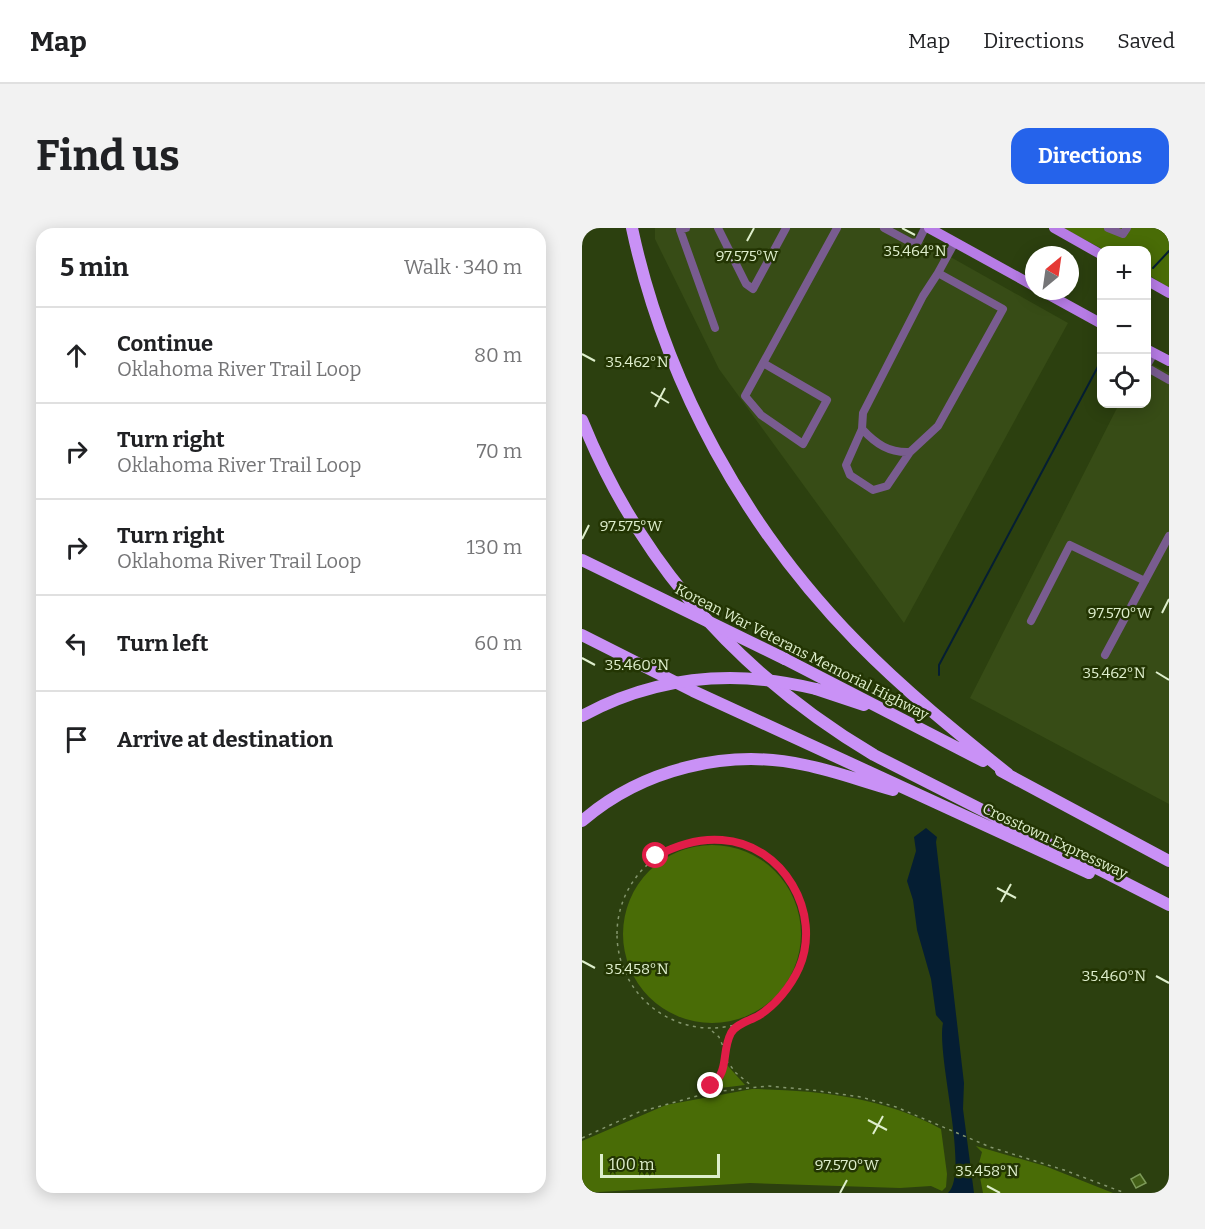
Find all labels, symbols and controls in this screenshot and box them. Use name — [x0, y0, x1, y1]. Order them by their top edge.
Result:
text: Map — [30, 25, 87, 58]
text: Map — [908, 28, 950, 54]
text: Directions — [983, 28, 1084, 54]
text: Saved — [1117, 28, 1175, 54]
button: Directions — [1011, 128, 1169, 184]
text: Find us — [36, 131, 180, 181]
text: 35.464°N — [883, 242, 947, 260]
north arrow — [1025, 246, 1079, 300]
map controls — [1097, 246, 1151, 408]
button: + — [1097, 246, 1151, 300]
text: 97.575°W — [716, 247, 779, 265]
text: 5 min — [60, 252, 129, 283]
text: Walk · 340 m — [404, 255, 522, 279]
button: − — [1097, 300, 1151, 354]
text: Continue — [117, 330, 213, 357]
icon: ahead — [60, 339, 93, 372]
text: 80 m — [474, 343, 522, 367]
text: 35.462°N — [605, 353, 669, 371]
button: locate — [1097, 354, 1151, 408]
text: Oklahoma River Trail Loop — [117, 357, 361, 381]
text: Turn right — [117, 426, 225, 453]
icon: right — [60, 435, 93, 468]
text: 70 m — [476, 439, 522, 463]
text: Oklahoma River Trail Loop — [117, 453, 361, 477]
text: 97.575°W — [600, 517, 663, 535]
text: Turn right — [117, 522, 225, 549]
icon: right — [60, 531, 93, 564]
text: 130 m — [467, 535, 522, 559]
text: Oklahoma River Trail Loop — [117, 549, 361, 573]
street label: Korean War Veterans Memorial Highway — [672, 580, 932, 724]
text: 97.570°W — [1088, 604, 1153, 622]
icon: left — [60, 627, 93, 660]
text: Turn left — [117, 630, 209, 657]
text: 60 m — [474, 631, 522, 655]
text: 35.460°N — [605, 656, 669, 674]
text: 35.462°N — [1082, 664, 1146, 682]
icon: arrive — [60, 723, 93, 756]
text: Arrive at destination — [117, 726, 333, 753]
street label: Crosstown Expressway — [979, 799, 1131, 883]
route start — [642, 842, 668, 868]
text: 35.458°N — [605, 960, 669, 978]
text: 35.460°N — [1082, 967, 1146, 985]
route end — [697, 1072, 723, 1098]
scale bar — [600, 1151, 720, 1178]
text: 100 m — [609, 1155, 654, 1174]
text: 97.570°W — [815, 1156, 880, 1174]
text: 35.458°N — [955, 1162, 1019, 1180]

